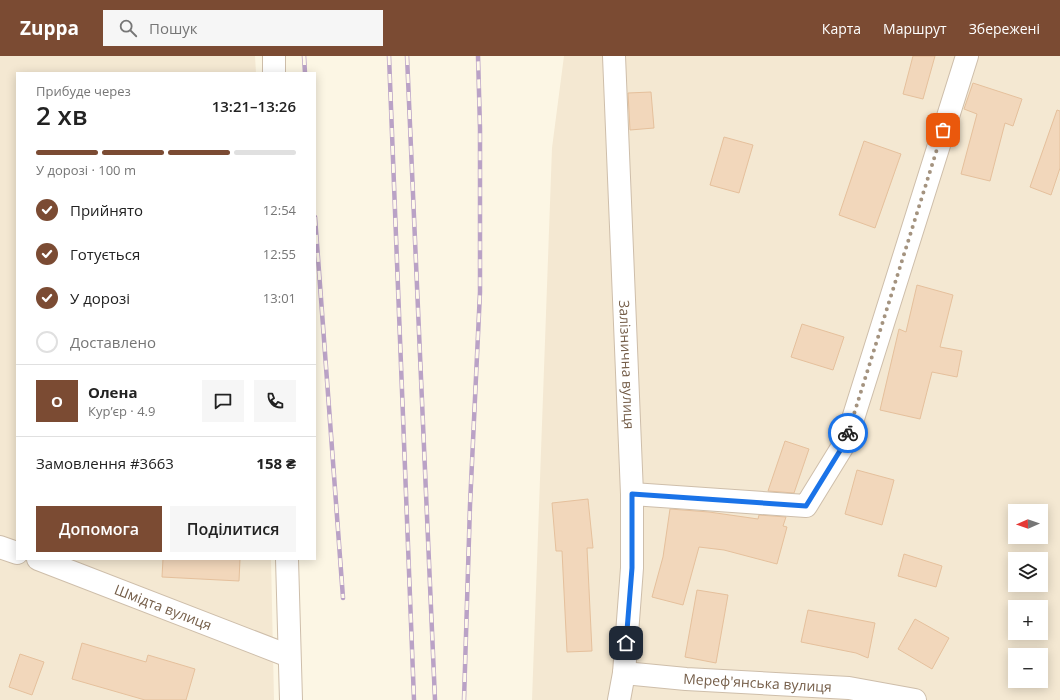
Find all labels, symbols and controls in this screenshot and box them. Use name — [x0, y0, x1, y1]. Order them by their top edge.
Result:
search box — [103, 10, 383, 46]
text: Zuppa — [20, 15, 79, 41]
icon: search — [117, 17, 139, 39]
text: Пошук — [149, 18, 198, 38]
text: Карта — [822, 19, 861, 38]
text: Маршрут — [883, 19, 947, 38]
text: Збережені — [969, 19, 1040, 38]
text: Прибуде через — [36, 82, 131, 100]
text: 13:21–13:26 — [212, 96, 296, 116]
text: 2 хв — [36, 97, 88, 133]
pin — [926, 113, 960, 147]
icon: bag — [932, 119, 954, 141]
text: У дорозі · 100 m — [36, 161, 136, 179]
icon: check — [36, 199, 58, 221]
text: Прийнято — [70, 200, 143, 220]
text: 12:54 — [263, 201, 296, 219]
icon: check — [36, 243, 58, 265]
text: Готується — [70, 244, 140, 264]
text: 12:55 — [263, 245, 296, 263]
icon: check — [36, 287, 58, 309]
text: У дорозі — [70, 288, 130, 308]
text: 13:01 — [263, 289, 296, 307]
street label: Залізнична вулиця — [615, 300, 639, 430]
text: Доставлено — [70, 332, 156, 352]
button: chat — [202, 380, 244, 422]
button: phone — [254, 380, 296, 422]
text: Олена — [88, 382, 137, 402]
text: О — [51, 391, 63, 411]
text: Кур’єр · 4.9 — [88, 402, 155, 420]
courier — [828, 413, 868, 453]
icon: bike — [837, 422, 859, 444]
text: Замовлення #3663 — [36, 453, 174, 473]
text: 158 ₴ — [256, 453, 296, 473]
north arrow — [1008, 504, 1048, 544]
map controls — [1008, 504, 1048, 688]
button: Допомога — [36, 506, 162, 552]
button: Поділитися — [170, 506, 296, 552]
button: layers — [1008, 552, 1048, 592]
street label: Шмідта вулиця — [112, 579, 215, 634]
button: + — [1008, 600, 1048, 640]
pin — [609, 626, 643, 660]
icon: home — [615, 632, 637, 654]
button: − — [1008, 648, 1048, 688]
street label: Мереф'янська вулиця — [683, 669, 832, 696]

